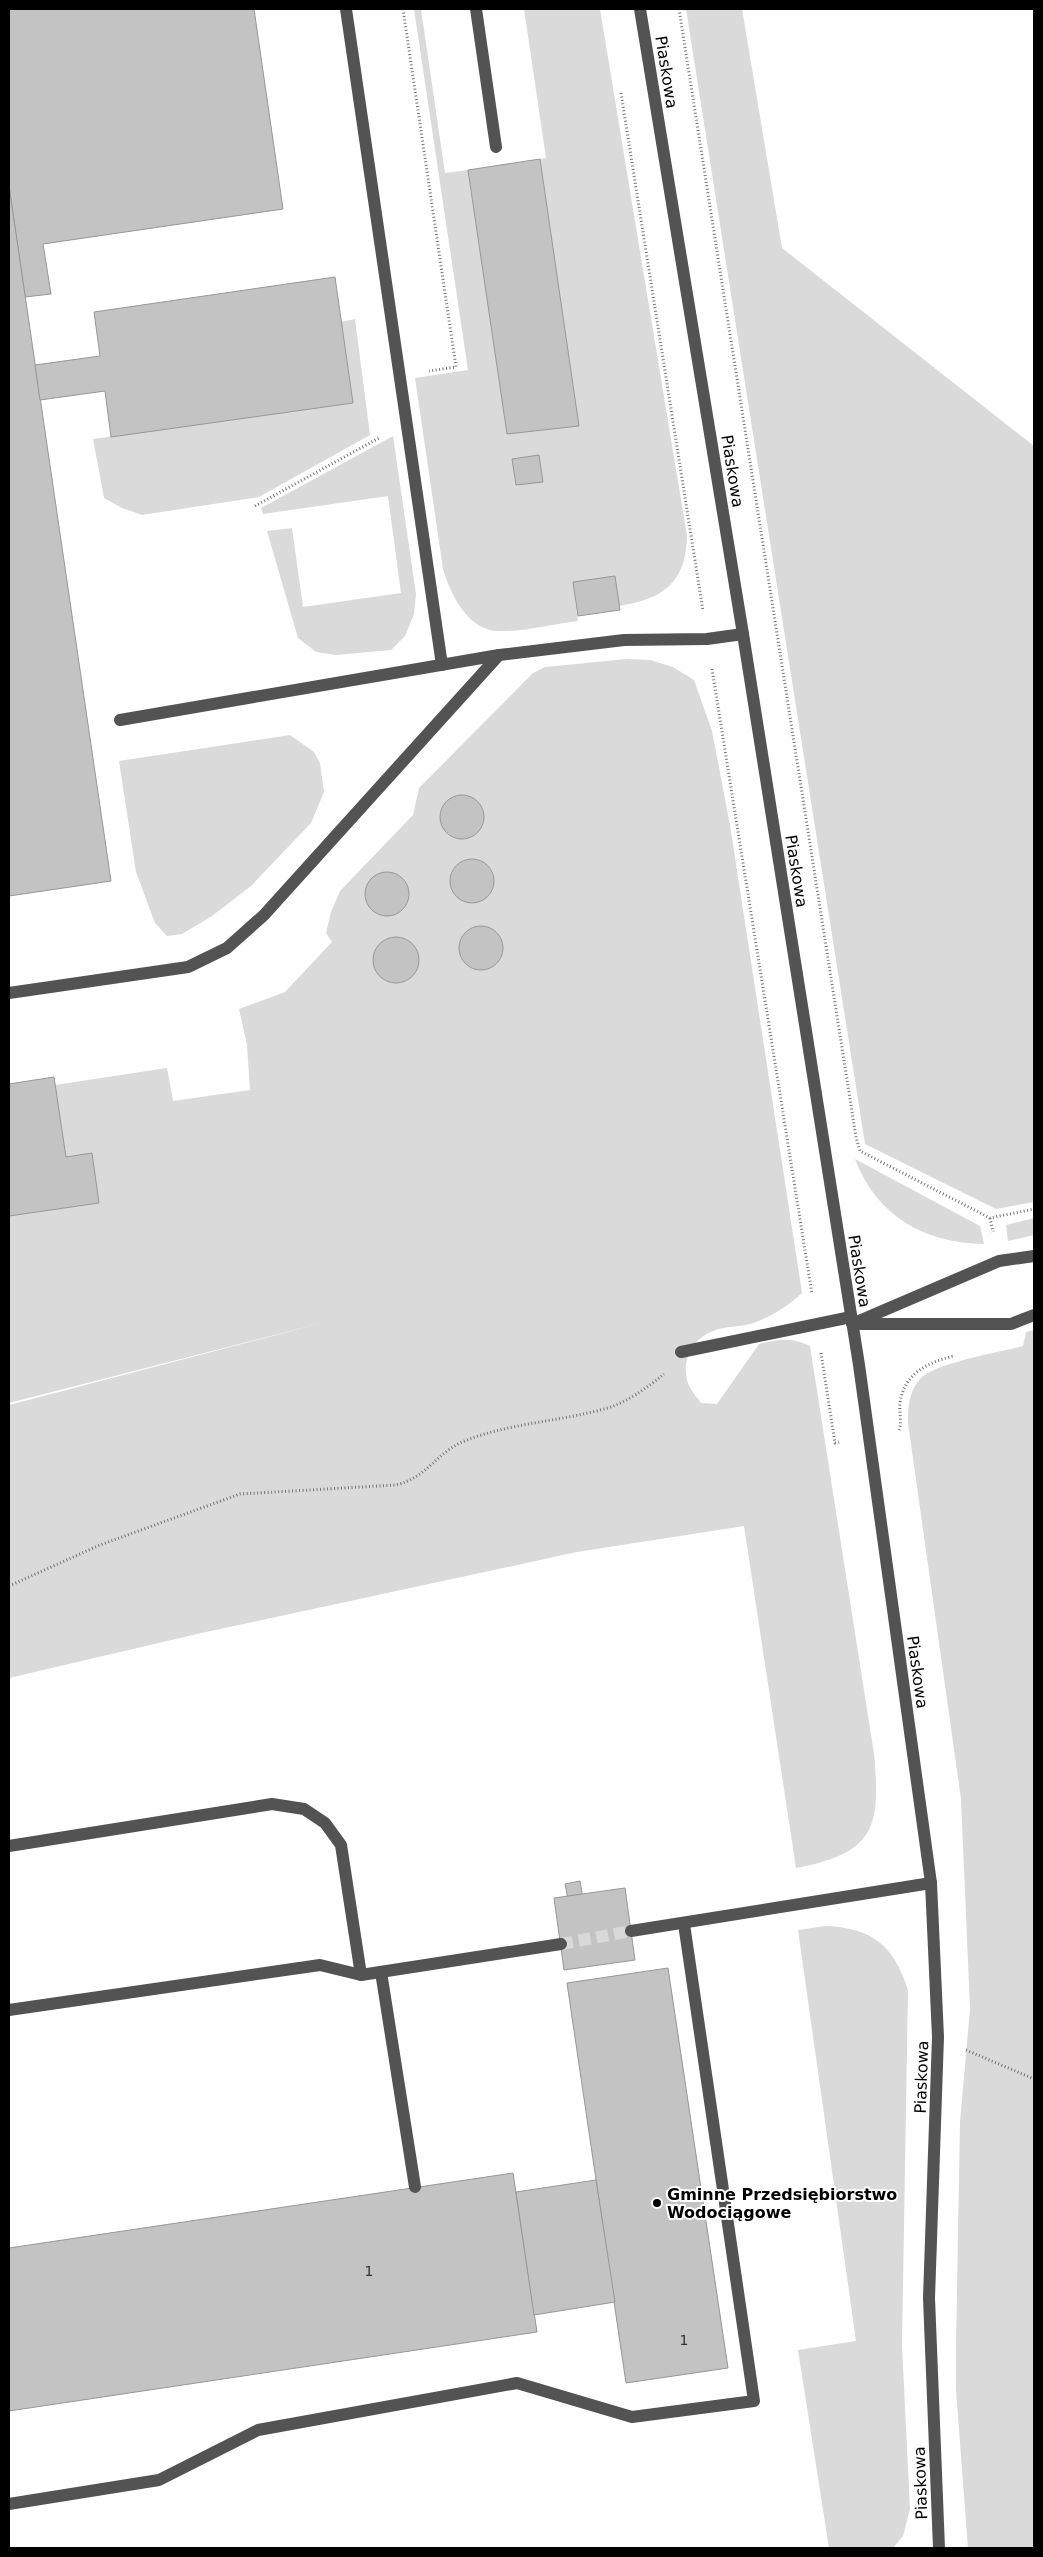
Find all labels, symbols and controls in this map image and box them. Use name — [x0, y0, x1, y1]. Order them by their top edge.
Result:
street label: Piaskowa — [651, 34, 682, 110]
street label: Piaskowa — [717, 433, 748, 509]
street label: Piaskowa — [781, 833, 812, 909]
street label: Piaskowa — [844, 1233, 875, 1309]
street label: Piaskowa — [903, 1634, 932, 1710]
street label: Piaskowa — [911, 2040, 932, 2114]
place label: Gminne Przedsiębiorstwo Wodociągowe — [667, 2185, 897, 2222]
marker: Gminne Przedsiębiorstwo Wodociągowe — [651, 2197, 663, 2209]
house number: 1 — [365, 2263, 373, 2279]
house number: 1 — [680, 2332, 688, 2348]
street label: Piaskowa — [910, 2446, 931, 2520]

